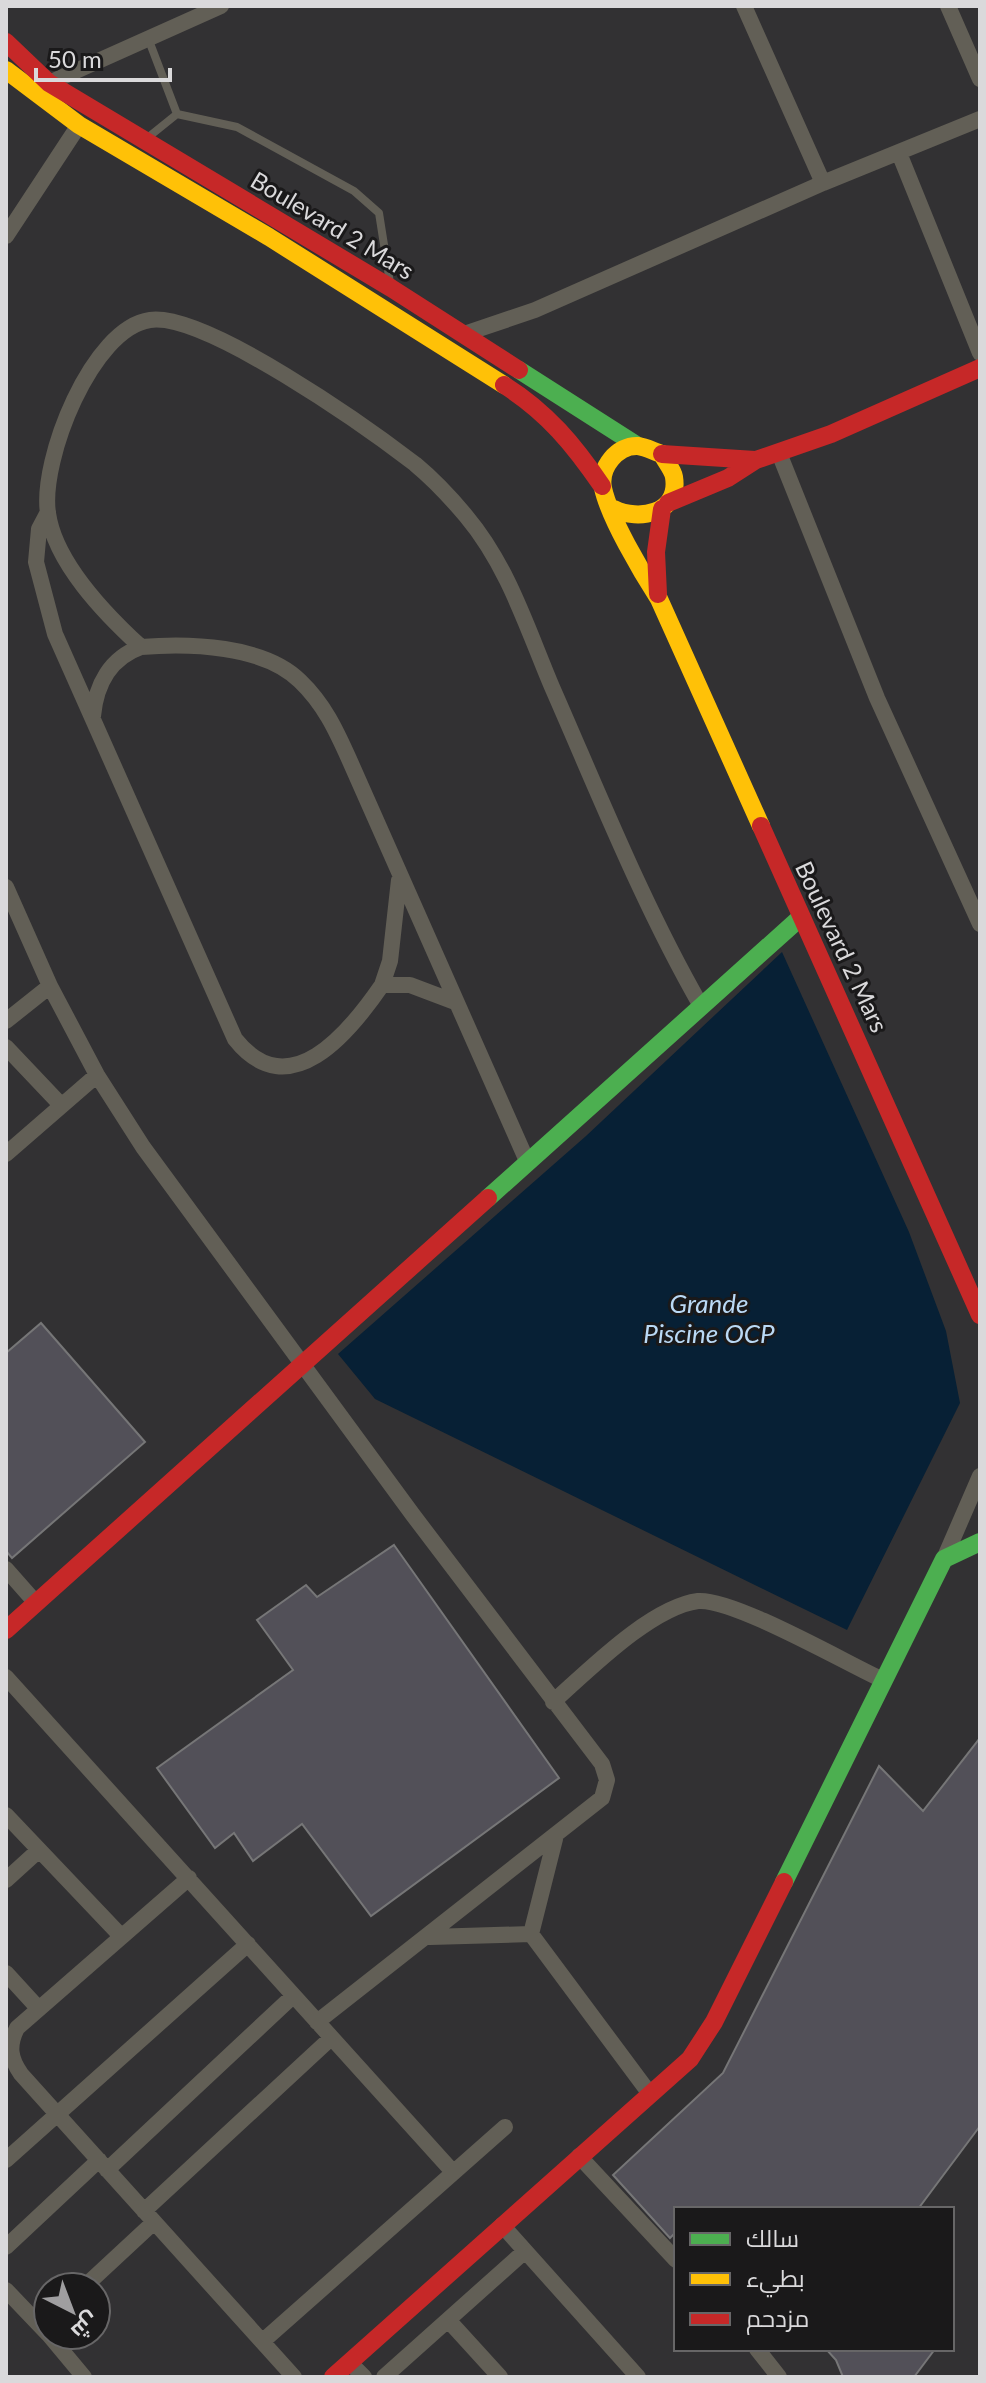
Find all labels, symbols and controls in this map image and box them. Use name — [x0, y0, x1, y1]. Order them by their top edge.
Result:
scale bar — [36, 32, 170, 82]
text: 50 m — [48, 44, 102, 73]
street label: Boulevard 2 Mars — [246, 165, 420, 285]
street label: Boulevard 2 Mars — [790, 856, 895, 1036]
water label: Grande Piscine OCP — [643, 1287, 775, 1349]
legend — [674, 2207, 954, 2351]
text: سالك — [746, 2223, 799, 2252]
text: بطيء — [746, 2263, 805, 2298]
north arrow — [32, 2271, 112, 2351]
text: مزدحم — [746, 2303, 809, 2335]
text: ش — [66, 2306, 105, 2346]

